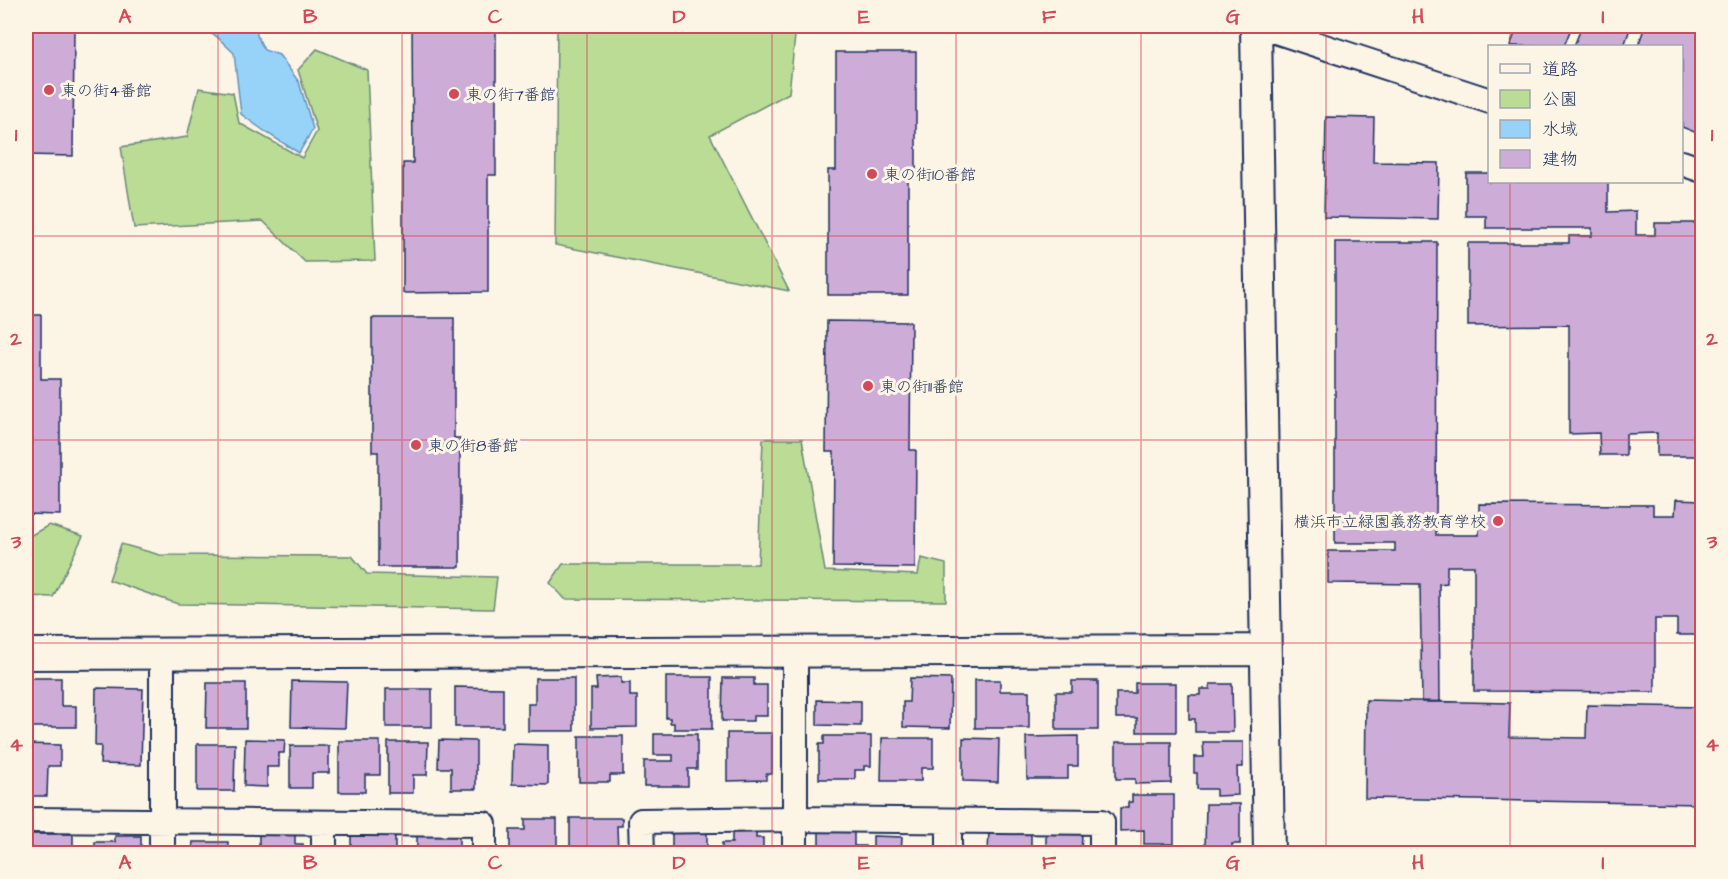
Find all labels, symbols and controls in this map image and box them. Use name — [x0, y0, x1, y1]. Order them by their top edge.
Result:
text: A — [119, 3, 132, 31]
text: B — [303, 3, 318, 31]
text: C — [488, 3, 503, 31]
text: D — [673, 3, 686, 31]
text: E — [858, 3, 870, 31]
text: F — [1042, 3, 1057, 31]
text: G — [1226, 3, 1240, 31]
text: H — [1412, 3, 1424, 31]
text: I — [1601, 3, 1605, 31]
legend — [1488, 45, 1683, 183]
text: 道路 — [1542, 57, 1578, 82]
place label: 東の街4番館 — [61, 80, 152, 102]
marker: 東の街4番館 — [42, 83, 56, 97]
place label: 東の街7番館 — [466, 84, 556, 106]
marker: 東の街7番館 — [447, 87, 461, 101]
text: 公園 — [1542, 87, 1578, 112]
text: 水域 — [1542, 117, 1578, 142]
text: 1 — [15, 121, 18, 149]
text: 1 — [1711, 121, 1714, 149]
text: 建物 — [1542, 147, 1578, 172]
place label: 東の街10番館 — [884, 164, 976, 186]
marker: 東の街10番館 — [865, 167, 879, 181]
text: 2 — [9, 325, 22, 353]
text: 2 — [1705, 325, 1718, 353]
place label: 東の街11番館 — [880, 376, 964, 398]
marker: 東の街11番館 — [861, 379, 875, 393]
place label: 東の街8番館 — [428, 435, 518, 457]
marker: 東の街8番館 — [409, 438, 423, 452]
place label: 横浜市立緑園義務教育学校 — [1294, 511, 1486, 533]
marker: 横浜市立緑園義務教育学校 — [1491, 514, 1505, 528]
text: 3 — [10, 528, 22, 556]
text: 3 — [1706, 528, 1718, 556]
text: 4 — [9, 731, 23, 759]
text: 4 — [1705, 731, 1719, 759]
text: A — [119, 849, 132, 877]
text: B — [303, 849, 318, 877]
text: C — [488, 849, 503, 877]
text: D — [673, 849, 686, 877]
text: E — [858, 849, 870, 877]
text: F — [1042, 849, 1057, 877]
text: G — [1226, 849, 1240, 877]
text: H — [1412, 849, 1424, 877]
text: I — [1601, 849, 1605, 877]

